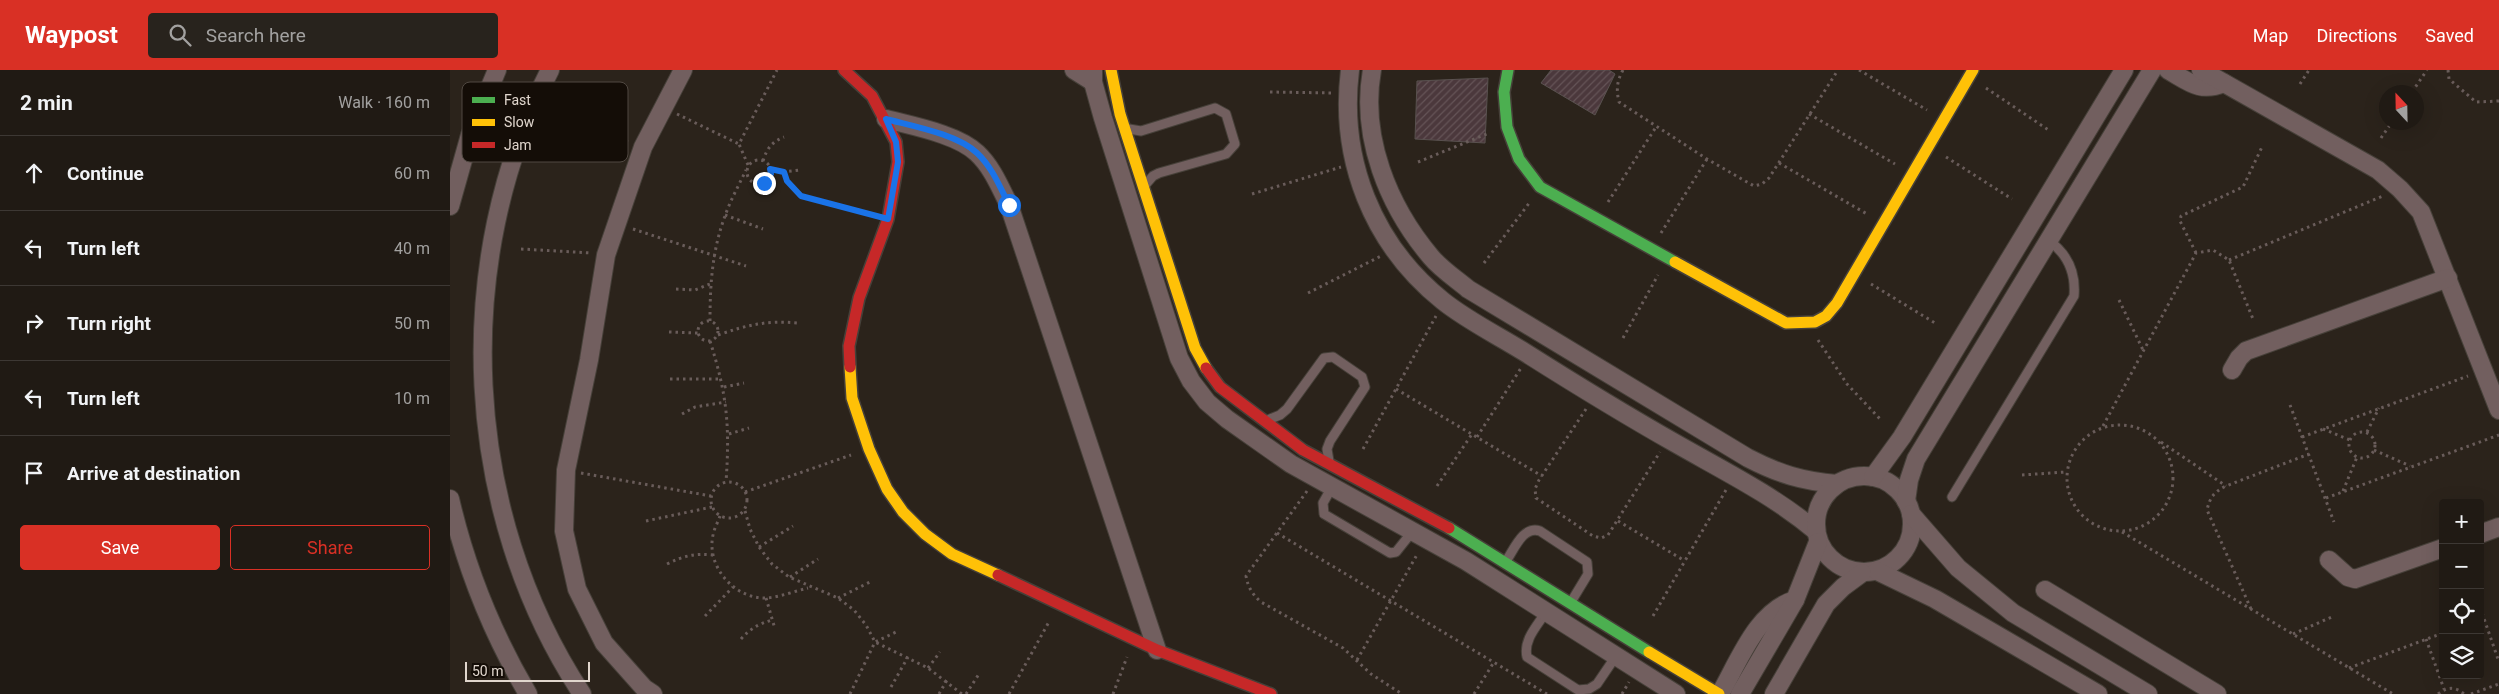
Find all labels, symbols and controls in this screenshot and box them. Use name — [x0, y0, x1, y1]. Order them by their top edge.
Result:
search box — [148, 13, 498, 58]
text: Waypost — [25, 21, 118, 49]
icon: search — [166, 21, 194, 49]
text: Search here — [206, 24, 306, 47]
text: Map — [2253, 25, 2288, 46]
text: Directions — [2316, 25, 2397, 46]
text: Saved — [2425, 25, 2474, 46]
legend — [462, 82, 628, 162]
north arrow — [2379, 85, 2424, 130]
text: 2 min — [20, 91, 73, 115]
text: Fast — [504, 92, 531, 108]
text: Walk · 160 m — [338, 93, 430, 112]
text: Slow — [504, 114, 535, 130]
text: Jam — [504, 137, 532, 153]
icon: ahead — [20, 159, 48, 187]
text: Continue — [67, 162, 144, 185]
text: 60 m — [394, 164, 430, 183]
route end — [753, 172, 776, 195]
route start — [998, 194, 1021, 217]
icon: left — [20, 234, 48, 262]
text: Turn left — [67, 237, 140, 260]
text: 40 m — [394, 239, 430, 258]
icon: right — [20, 309, 48, 337]
text: Turn right — [67, 312, 151, 335]
text: 50 m — [394, 314, 430, 333]
icon: left — [20, 384, 48, 412]
text: Turn left — [67, 387, 140, 410]
text: 10 m — [394, 389, 430, 408]
icon: arrive — [20, 459, 48, 487]
text: Arrive at destination — [67, 462, 240, 485]
map controls — [2439, 499, 2484, 679]
button: + — [2439, 499, 2484, 544]
button: Save — [20, 525, 220, 570]
button: Share — [230, 525, 430, 570]
button: − — [2439, 544, 2484, 589]
button: locate — [2439, 589, 2484, 634]
button: layers — [2439, 634, 2484, 679]
scale bar — [465, 659, 590, 682]
text: 50 m — [472, 663, 504, 679]

